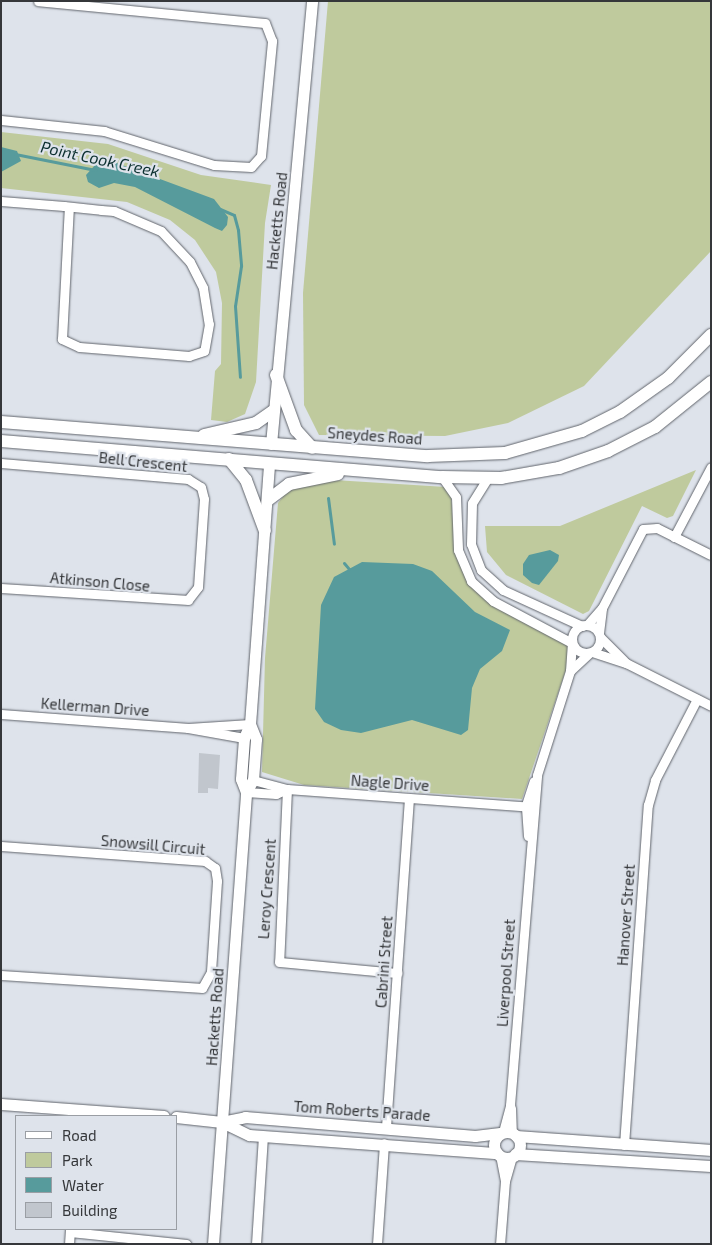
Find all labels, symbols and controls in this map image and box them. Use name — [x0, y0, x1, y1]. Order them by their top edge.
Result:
water label: Point Cook Creek — [39, 137, 161, 181]
street label: Hacketts Road — [263, 171, 291, 271]
street label: Sneydes Road — [327, 424, 423, 448]
street label: Bell Crescent — [98, 448, 188, 476]
street label: Atkinson Close — [49, 569, 151, 595]
street label: Kellerman Drive — [40, 694, 150, 720]
street label: Nagle Drive — [350, 771, 430, 795]
street label: Snowsill Circuit — [100, 831, 206, 859]
street label: Leroy Crescent — [254, 838, 280, 940]
street label: Hanover Street — [613, 863, 639, 967]
street label: Cabrini Street — [372, 915, 396, 1009]
street label: Liverpool Street — [493, 918, 519, 1028]
street label: Hacketts Road — [203, 967, 227, 1067]
street label: Tom Roberts Parade — [293, 1097, 431, 1125]
legend — [15, 1115, 178, 1230]
text: Road — [62, 1126, 97, 1144]
text: Park — [62, 1151, 93, 1169]
text: Water — [62, 1176, 104, 1194]
text: Building — [62, 1201, 117, 1219]

